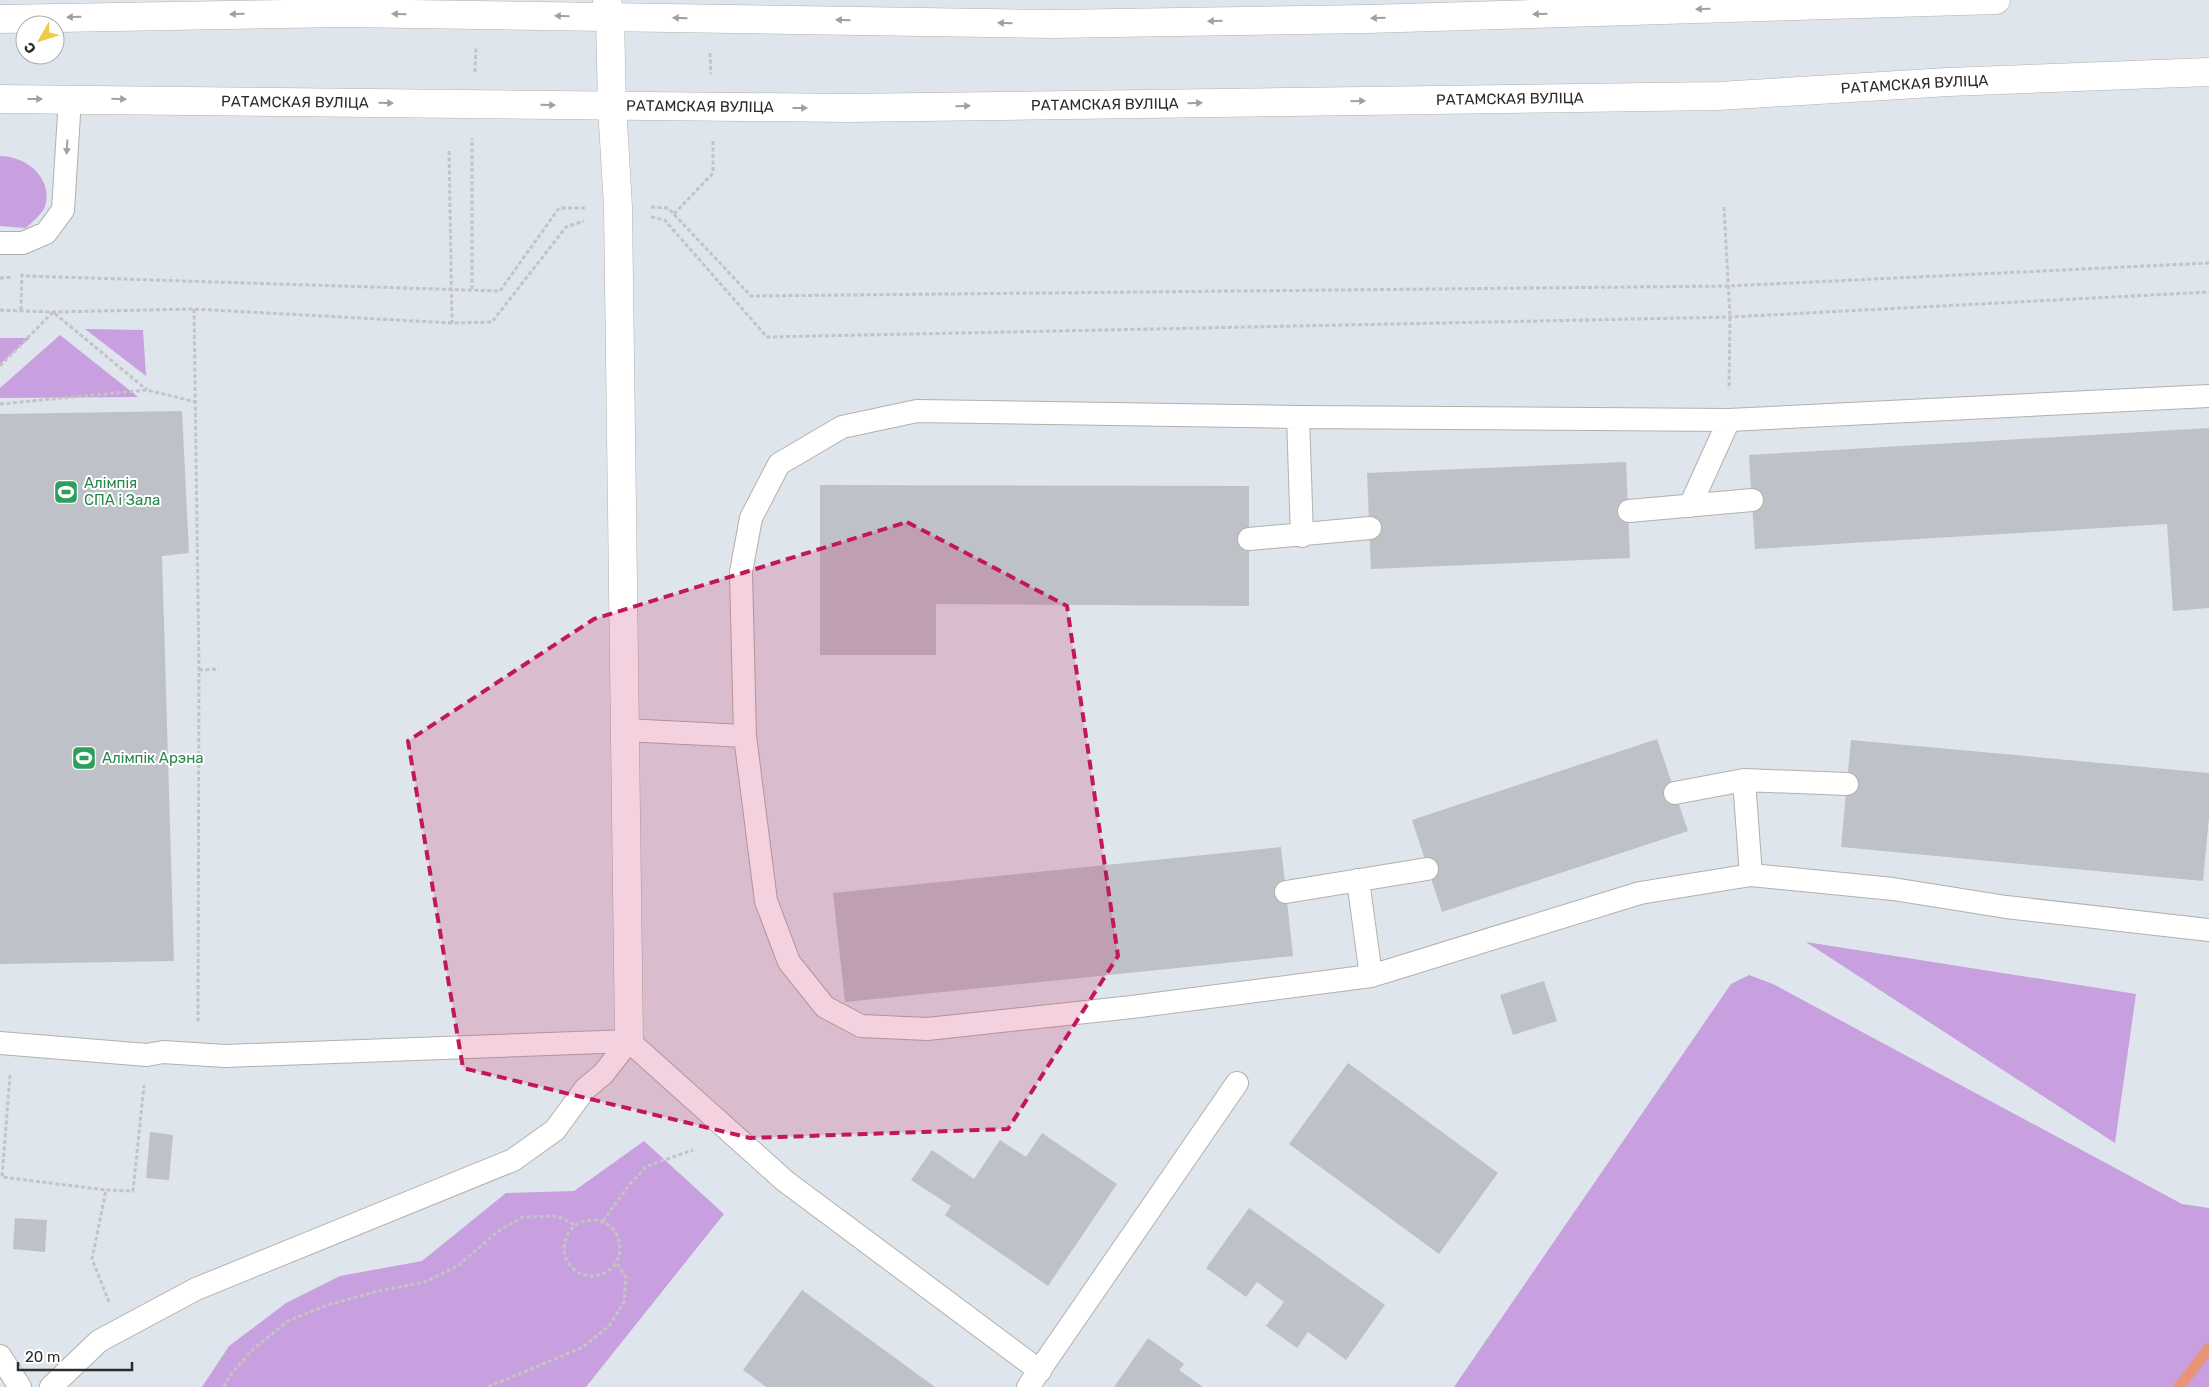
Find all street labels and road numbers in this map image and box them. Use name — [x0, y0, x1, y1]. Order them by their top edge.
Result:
street label: РАТАМСКАЯ ВУЛІЦА — [1840, 71, 1989, 98]
street label: РАТАМСКАЯ ВУЛІЦА — [1436, 89, 1584, 109]
street label: РАТАМСКАЯ ВУЛІЦА — [221, 92, 369, 112]
street label: РАТАМСКАЯ ВУЛІЦА — [1031, 94, 1179, 114]
street label: РАТАМСКАЯ ВУЛІЦА — [626, 97, 774, 116]

